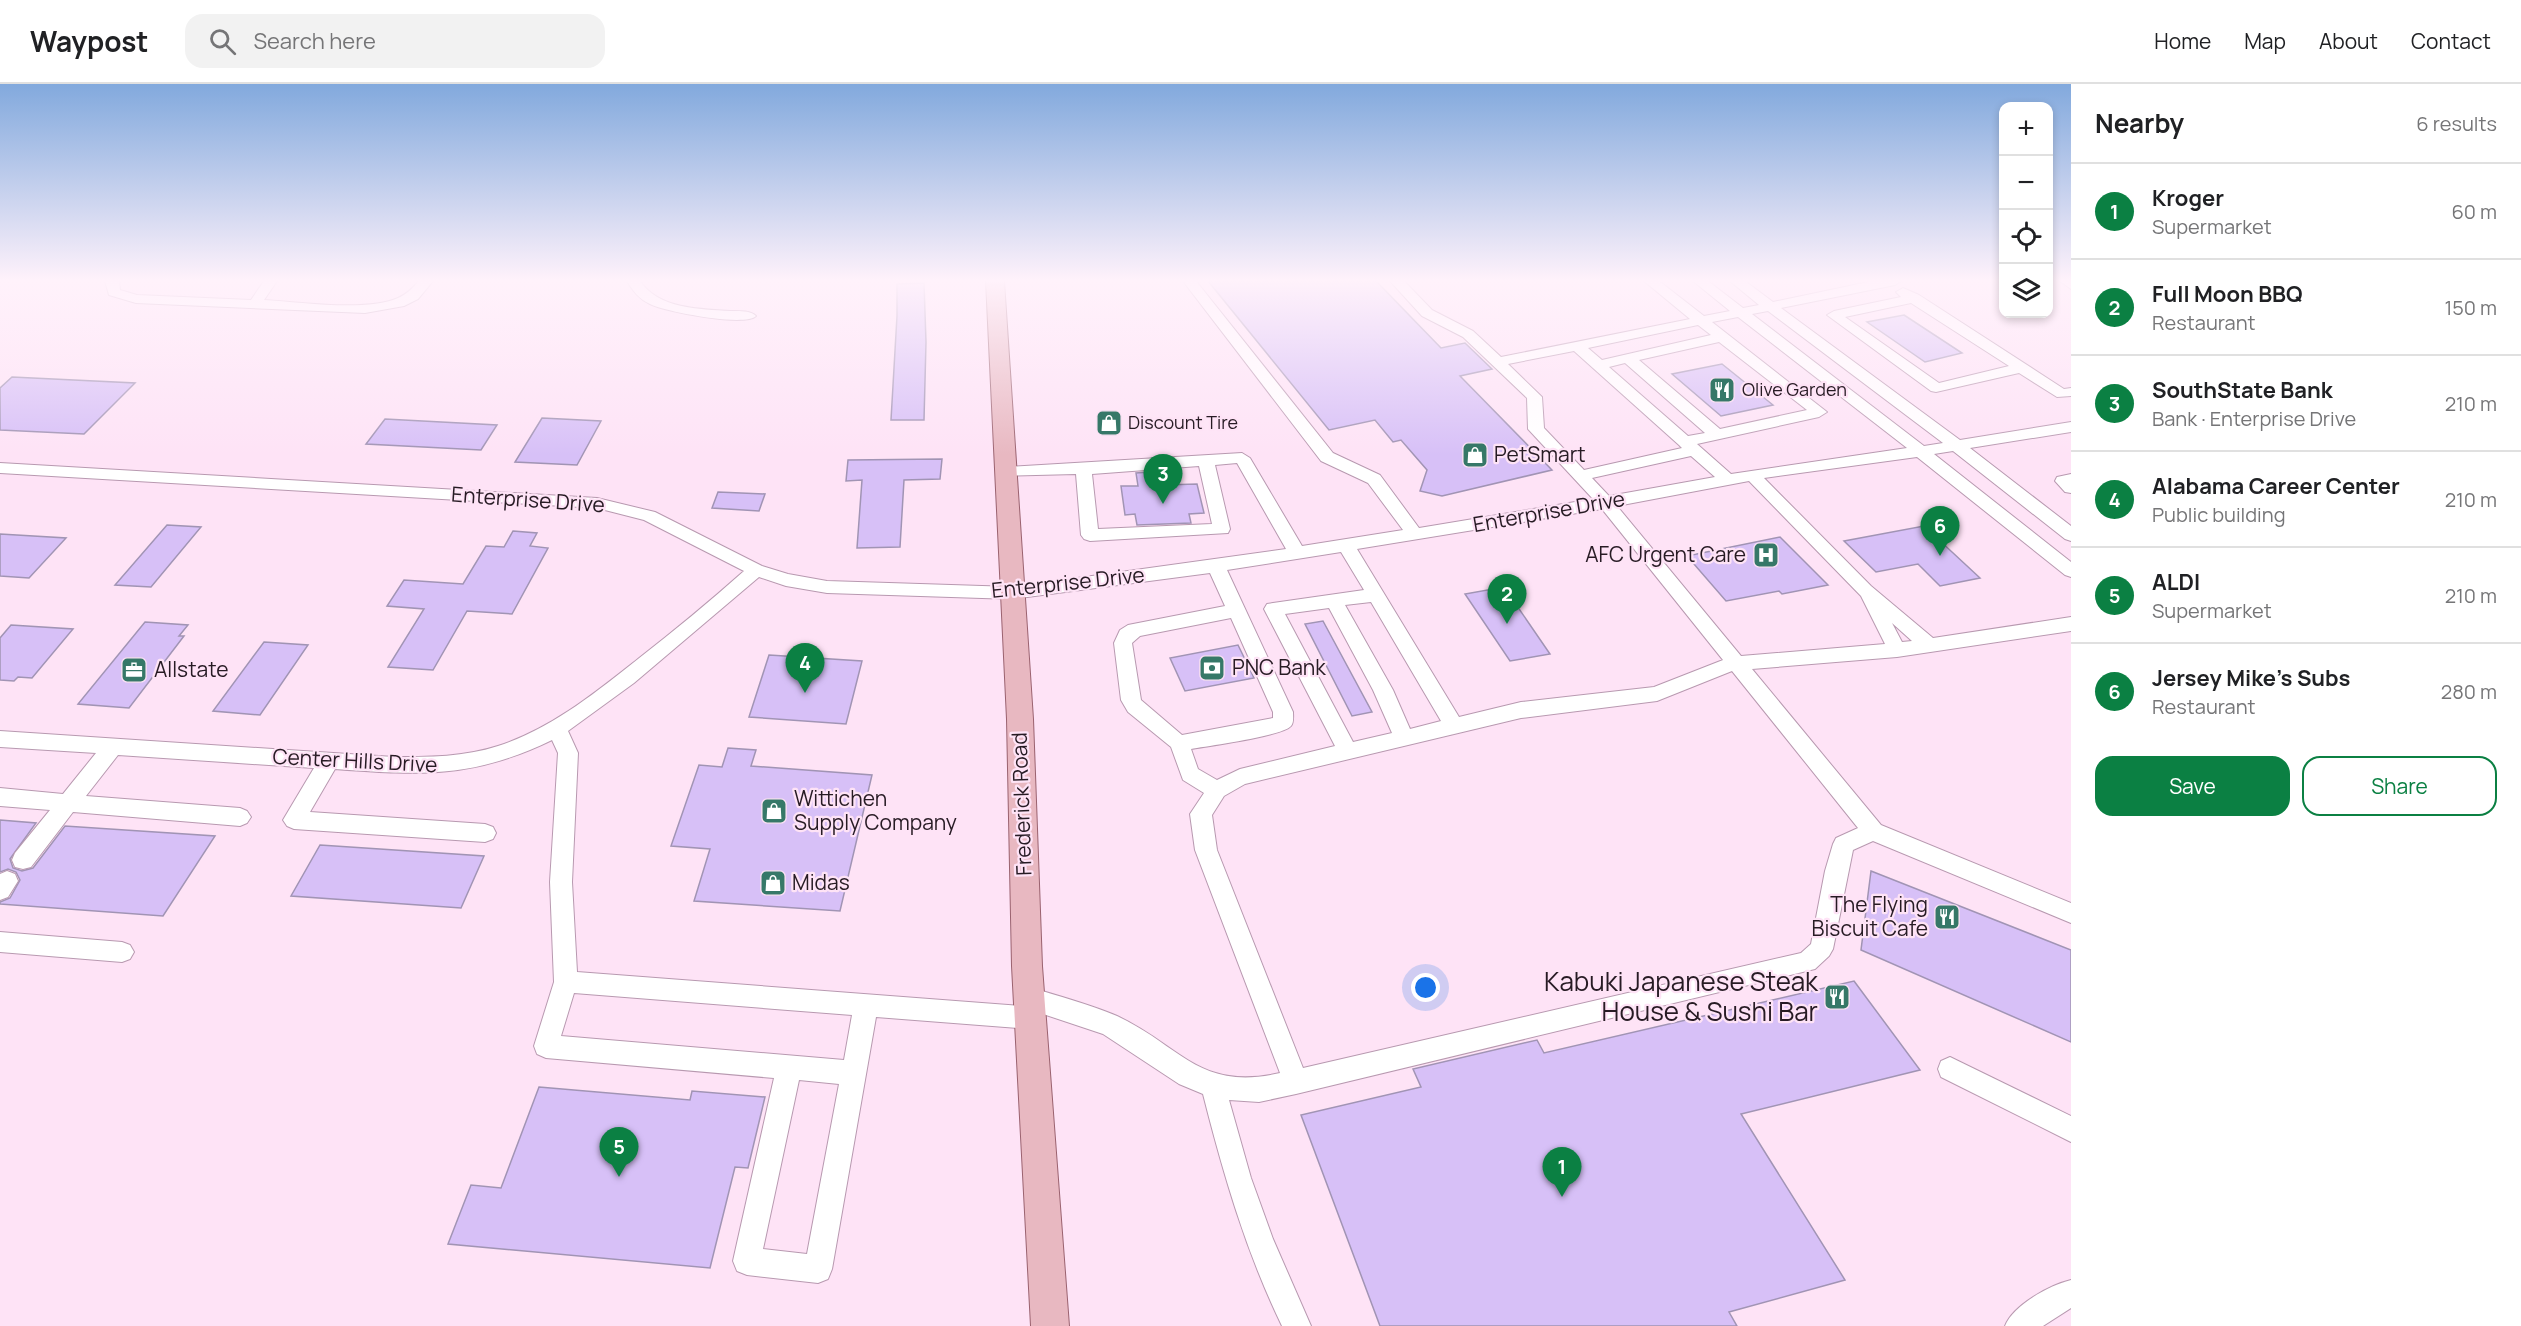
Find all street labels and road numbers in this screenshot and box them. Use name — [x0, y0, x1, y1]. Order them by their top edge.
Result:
street label: Enterprise Drive — [450, 480, 606, 518]
street label: Enterprise Drive — [1471, 484, 1627, 538]
street label: Enterprise Drive — [990, 560, 1146, 604]
street label: Frederick Road — [1005, 732, 1037, 876]
street label: Center Hills Drive — [272, 742, 438, 778]

